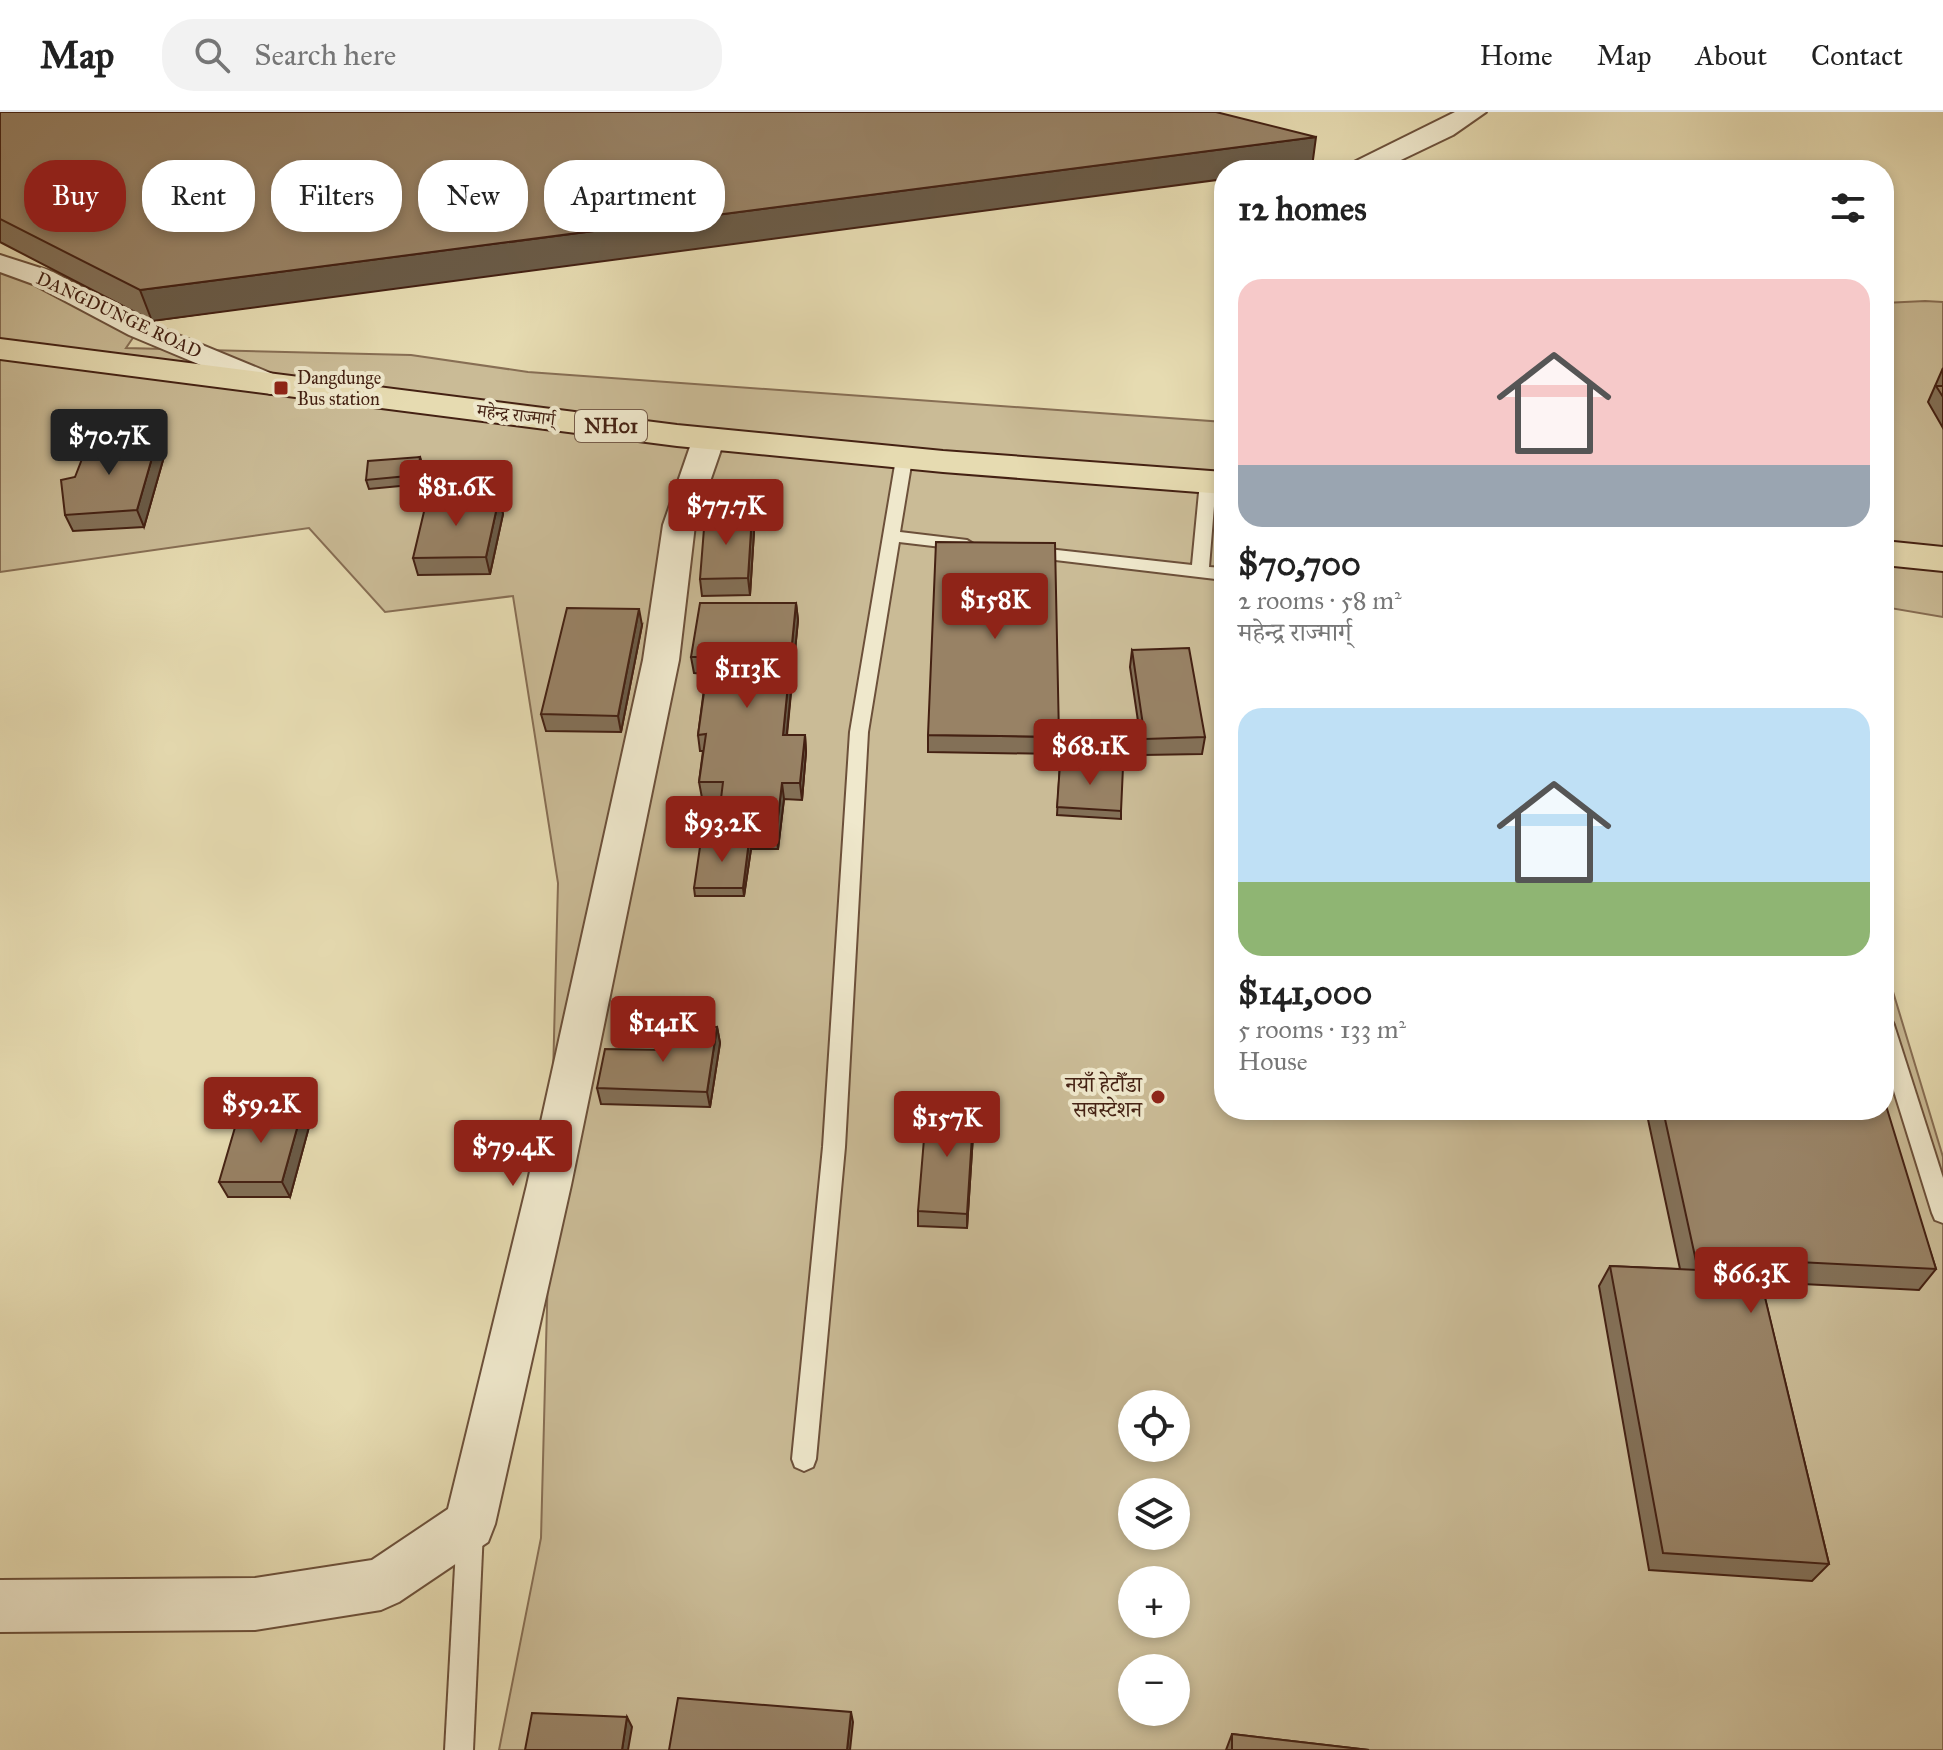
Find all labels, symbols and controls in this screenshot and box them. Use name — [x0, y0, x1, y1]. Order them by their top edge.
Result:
search box — [162, 19, 722, 91]
text: Map — [40, 32, 114, 78]
icon: search — [190, 33, 234, 77]
text: Search here — [254, 37, 396, 73]
text: Home — [1480, 38, 1553, 73]
text: Map — [1597, 38, 1651, 73]
text: About — [1695, 38, 1767, 73]
text: Contact — [1811, 38, 1903, 73]
chip: Buy — [24, 160, 126, 232]
chip: Rent — [142, 160, 255, 232]
chip: Filters — [271, 160, 402, 232]
chip: New — [418, 160, 528, 232]
chip: Apartment — [544, 160, 725, 232]
icon: filters — [1826, 186, 1870, 230]
text: 12 homes — [1238, 188, 1367, 229]
street label: DANGDUNGE ROAD — [33, 267, 205, 363]
icon: home — [1482, 331, 1626, 475]
place label: Dangdunge Bus station — [297, 367, 381, 410]
marker: Dangdunge Bus station — [272, 379, 290, 397]
street label: महेन्द्र राज्मार्ग् — [475, 399, 559, 431]
pin: $70.7K — [44, 409, 174, 477]
road number: NH01 — [575, 410, 647, 442]
text: $70.7K — [69, 419, 149, 451]
pin: $81.6K — [391, 460, 521, 528]
text: $81.6K — [418, 470, 494, 502]
pin: $77.7K — [661, 479, 791, 547]
text: $77.7K — [686, 489, 766, 521]
text: $70,700 — [1238, 543, 1361, 584]
pin: $158K — [939, 573, 1051, 641]
text: $158K — [960, 583, 1030, 615]
text: 2 rooms · 58 m² — [1238, 584, 1402, 616]
text: महेन्द्र राज्मार्ग् — [1238, 616, 1352, 648]
pin: $113K — [691, 642, 803, 710]
text: $113K — [715, 652, 780, 684]
pin: $68.1K — [1025, 719, 1155, 787]
text: $68.1K — [1052, 729, 1128, 761]
icon: home — [1482, 760, 1626, 904]
pin: $93.2K — [657, 796, 787, 864]
text: $93.2K — [684, 806, 760, 838]
text: $141,000 — [1238, 972, 1372, 1013]
pin: $141K — [607, 996, 719, 1064]
text: $141K — [628, 1006, 698, 1038]
text: 5 rooms · 133 m² — [1238, 1013, 1406, 1045]
text: House — [1238, 1045, 1308, 1077]
place label: नयाँ हेटौँडा सबस्टेशन — [1065, 1071, 1144, 1123]
pin: $59.2K — [196, 1077, 326, 1145]
text: $59.2K — [222, 1087, 300, 1119]
marker: नयाँ हेटौँडा सबस्टेशन — [1149, 1088, 1167, 1106]
pin: $157K — [891, 1091, 1003, 1159]
text: $157K — [912, 1101, 982, 1133]
pin: $79.4K — [448, 1120, 578, 1188]
text: $79.4K — [472, 1130, 554, 1162]
pin: $66.3K — [1686, 1247, 1816, 1315]
text: $66.3K — [1713, 1257, 1789, 1289]
map controls — [1118, 1390, 1190, 1726]
button: locate — [1118, 1390, 1190, 1462]
button: layers — [1118, 1478, 1190, 1550]
button: + — [1118, 1566, 1190, 1638]
button: − — [1118, 1654, 1190, 1726]

